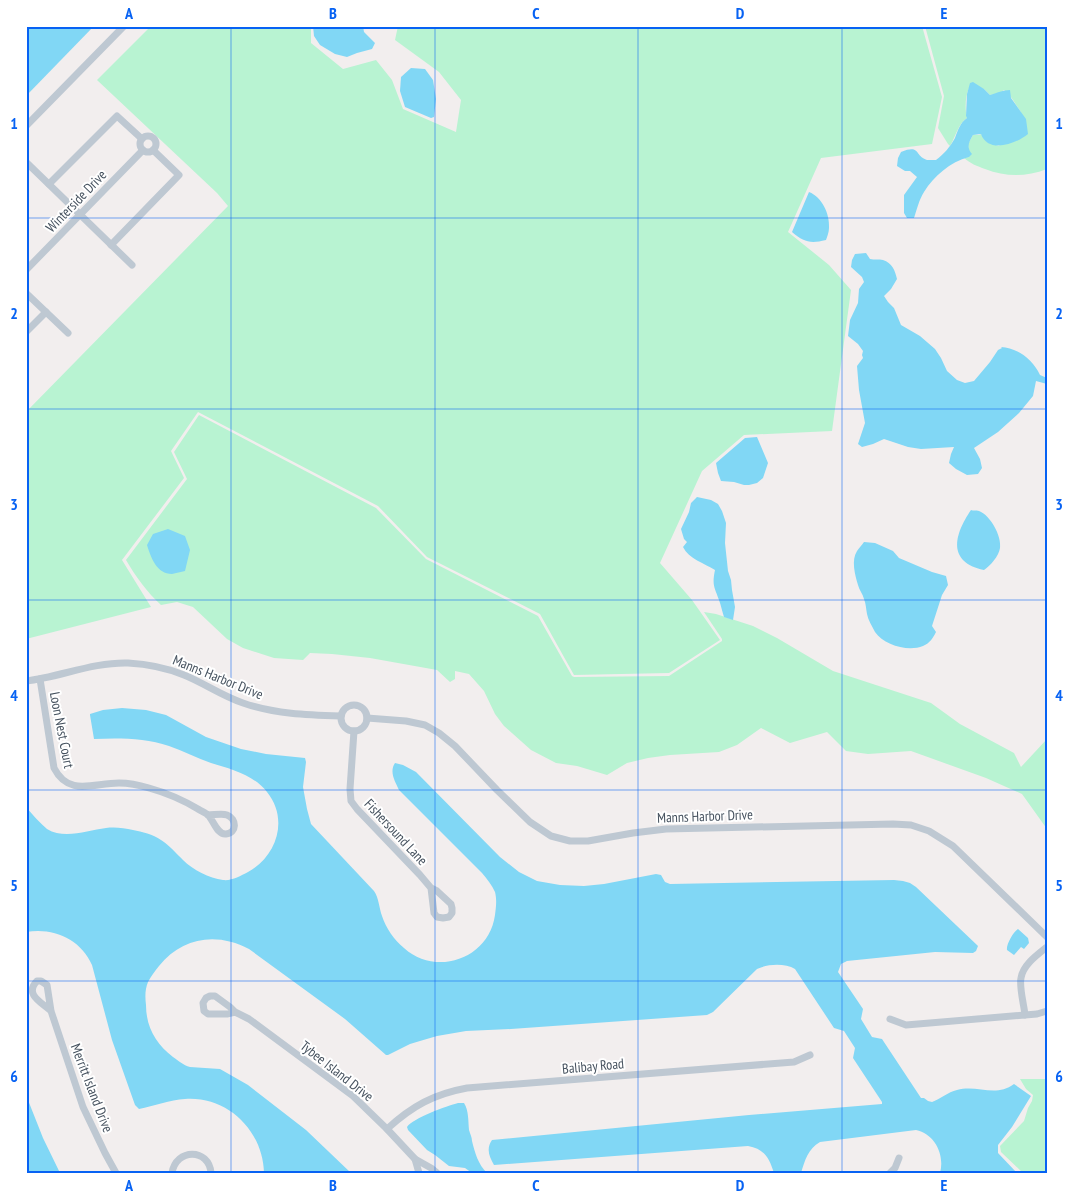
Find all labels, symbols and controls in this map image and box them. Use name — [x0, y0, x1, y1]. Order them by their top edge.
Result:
text: A — [124, 3, 134, 23]
text: B — [329, 3, 337, 23]
text: C — [532, 3, 540, 23]
text: D — [736, 3, 745, 23]
text: E — [941, 3, 948, 23]
text: 1 — [10, 113, 18, 133]
text: 1 — [1055, 113, 1063, 133]
street label: Winterside Drive — [42, 166, 110, 236]
text: 2 — [10, 303, 18, 323]
text: 2 — [1055, 303, 1063, 323]
text: 3 — [10, 494, 18, 514]
text: 3 — [1055, 494, 1063, 514]
street label: Manns Harbor Drive — [170, 651, 266, 703]
text: 4 — [10, 685, 18, 705]
text: 4 — [1055, 685, 1063, 705]
street label: Loon Nest Court — [46, 690, 78, 770]
street label: Fishersound Lane — [361, 795, 432, 869]
street label: Manns Harbor Drive — [657, 805, 753, 827]
text: 5 — [10, 875, 18, 895]
text: 5 — [1055, 875, 1063, 895]
street label: Tybee Island Drive — [297, 1037, 377, 1105]
street label: Merritt Island Drive — [67, 1041, 117, 1135]
street label: Balibay Road — [561, 1054, 625, 1078]
text: 6 — [10, 1066, 18, 1086]
text: 6 — [1055, 1066, 1063, 1086]
text: A — [124, 1175, 134, 1195]
text: B — [329, 1175, 337, 1195]
text: C — [532, 1175, 540, 1195]
text: D — [736, 1175, 745, 1195]
text: E — [941, 1175, 948, 1195]

